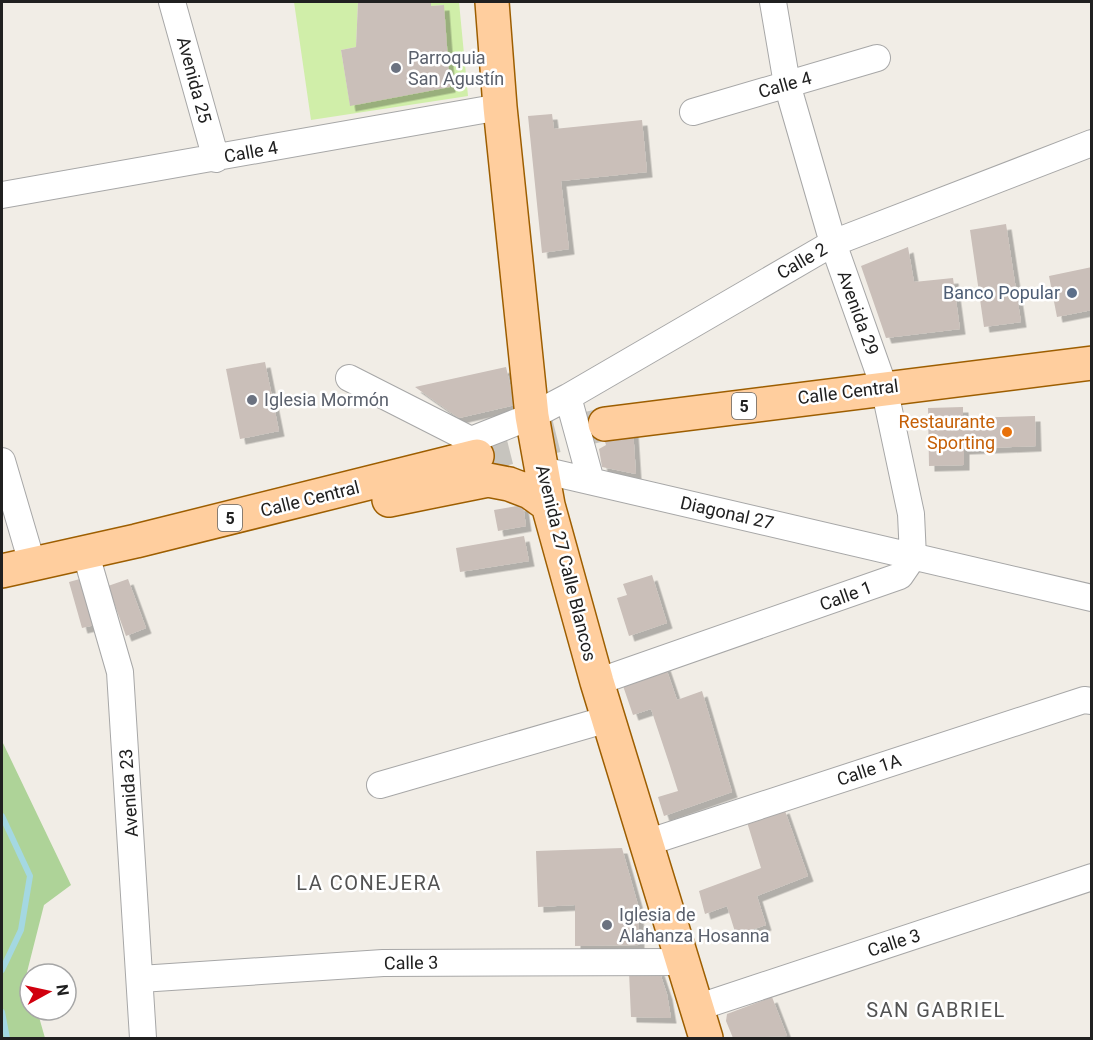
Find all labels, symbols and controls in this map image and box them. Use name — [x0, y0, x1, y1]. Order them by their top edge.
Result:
street label: Avenida 25 — [173, 34, 216, 125]
place label: Parroquia San Agustín — [408, 47, 504, 89]
marker: Parroquia San Agustín — [389, 61, 403, 75]
street label: Calle 4 — [756, 67, 814, 102]
street label: Calle 4 — [222, 136, 280, 167]
street label: Calle 2 — [773, 238, 831, 283]
street label: Avenida 29 — [833, 268, 883, 358]
place label: Banco Popular — [943, 282, 1060, 303]
marker: Banco Popular — [1065, 286, 1079, 300]
street label: Calle Central — [796, 375, 899, 408]
place label: Iglesia Mormón — [264, 389, 389, 410]
marker: Iglesia Mormón — [245, 393, 259, 407]
road number: 5 — [732, 393, 756, 419]
place label: Restaurante Sporting — [899, 411, 995, 453]
marker: Restaurante Sporting — [1000, 425, 1014, 439]
street label: Avenida 27 Calle Blancos — [532, 463, 601, 663]
street label: Calle Central — [258, 476, 362, 521]
street label: Diagonal 27 — [678, 492, 776, 533]
road number: 5 — [218, 505, 242, 531]
street label: Calle 1 — [817, 576, 875, 615]
street label: Avenida 23 — [115, 748, 142, 838]
street label: Calle 1A — [834, 749, 904, 790]
district label: LA CONEJERA — [296, 871, 442, 895]
place label: Iglesia de Alahanza Hosanna — [619, 904, 770, 946]
marker: Iglesia de Alahanza Hosanna — [600, 918, 614, 932]
street label: Calle 3 — [865, 924, 923, 961]
street label: Calle 3 — [384, 952, 438, 973]
north arrow — [18, 962, 78, 1022]
text: N — [52, 983, 73, 997]
district label: SAN GABRIEL — [866, 998, 1006, 1022]

